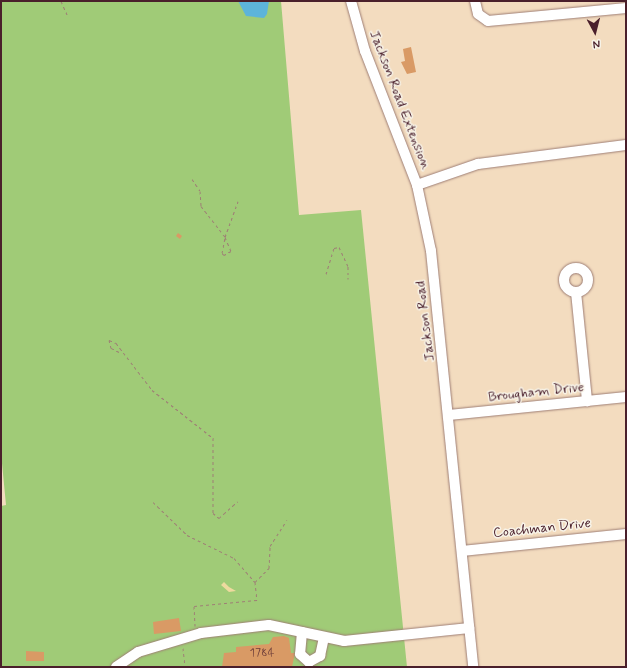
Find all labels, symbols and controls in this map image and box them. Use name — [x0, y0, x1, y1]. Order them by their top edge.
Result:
north arrow — [575, 12, 615, 52]
street label: Jackson Road Extension — [366, 29, 434, 171]
text: N — [592, 37, 601, 51]
street label: Jackson Road — [412, 280, 438, 362]
street label: Brougham Drive — [487, 379, 585, 405]
street label: Coachman Drive — [493, 515, 591, 541]
house number: 1784 — [250, 647, 274, 661]

